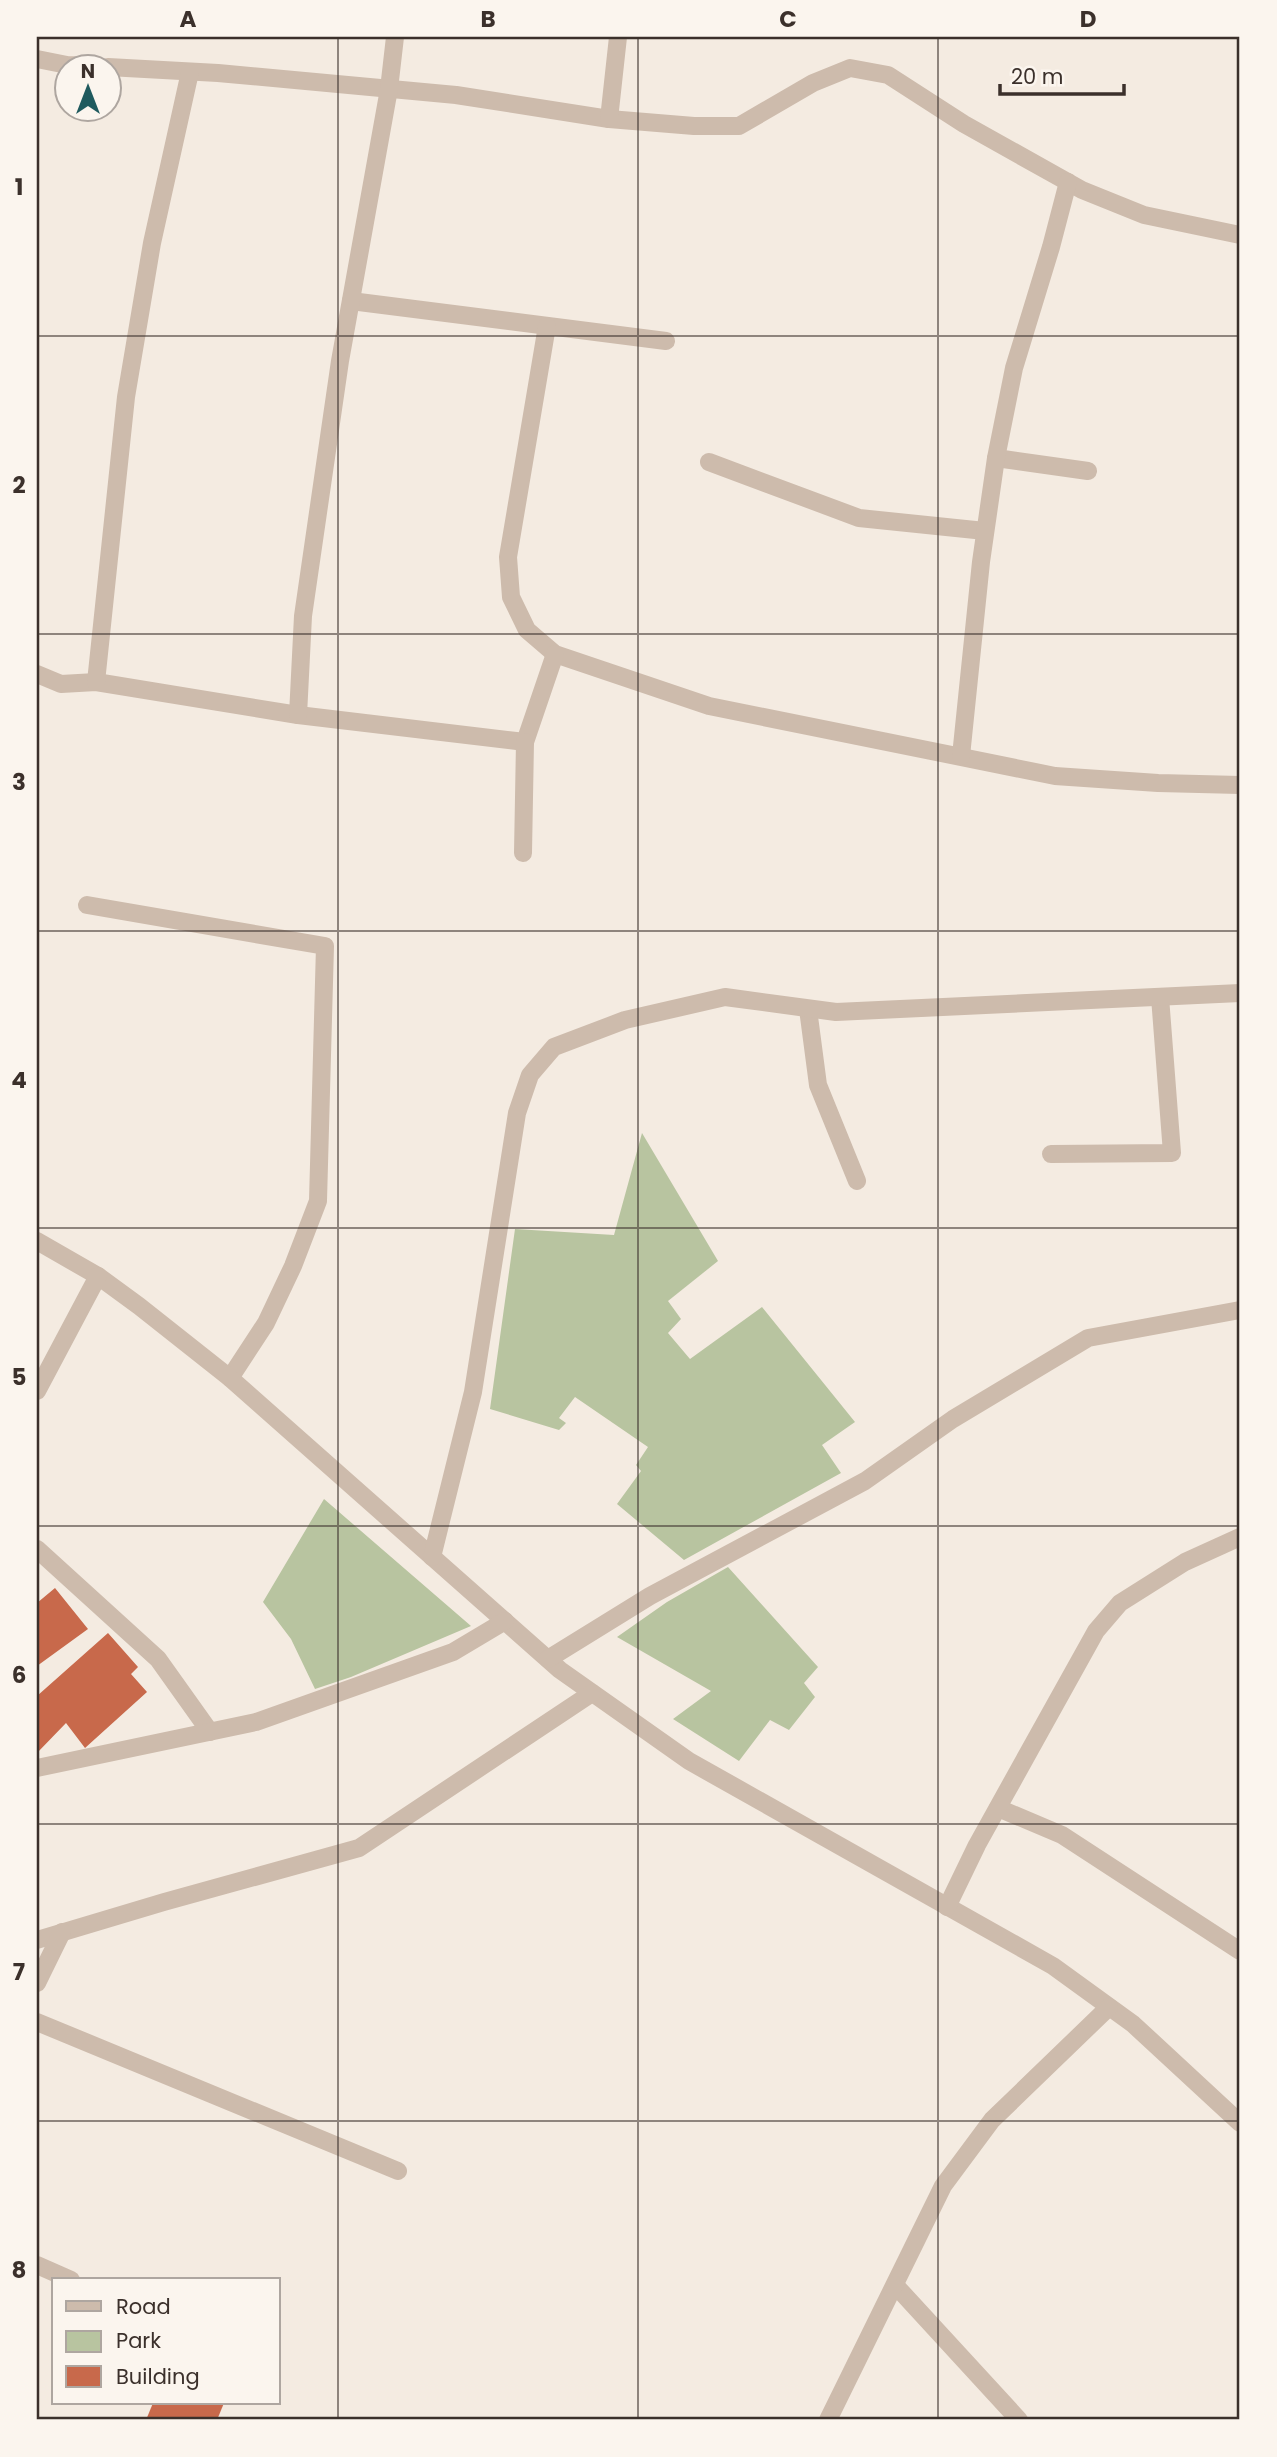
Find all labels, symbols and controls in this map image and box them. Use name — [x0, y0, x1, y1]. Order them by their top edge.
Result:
text: A — [180, 3, 197, 35]
text: B — [480, 3, 496, 35]
text: C — [779, 3, 797, 35]
text: D — [1080, 3, 1096, 35]
north arrow — [52, 52, 122, 122]
scale bar — [1000, 52, 1125, 96]
text: N — [81, 58, 95, 85]
text: 20 m — [1011, 62, 1064, 91]
text: 1 — [15, 171, 23, 203]
text: 2 — [12, 469, 26, 501]
text: 3 — [12, 766, 26, 798]
text: 4 — [11, 1064, 27, 1096]
text: 5 — [12, 1361, 26, 1393]
text: 6 — [12, 1659, 26, 1691]
text: 7 — [13, 1956, 25, 1988]
text: 8 — [12, 2254, 26, 2286]
legend — [52, 2278, 280, 2404]
text: Road — [116, 2292, 171, 2321]
text: Park — [116, 2326, 161, 2355]
text: Building — [116, 2362, 200, 2391]

